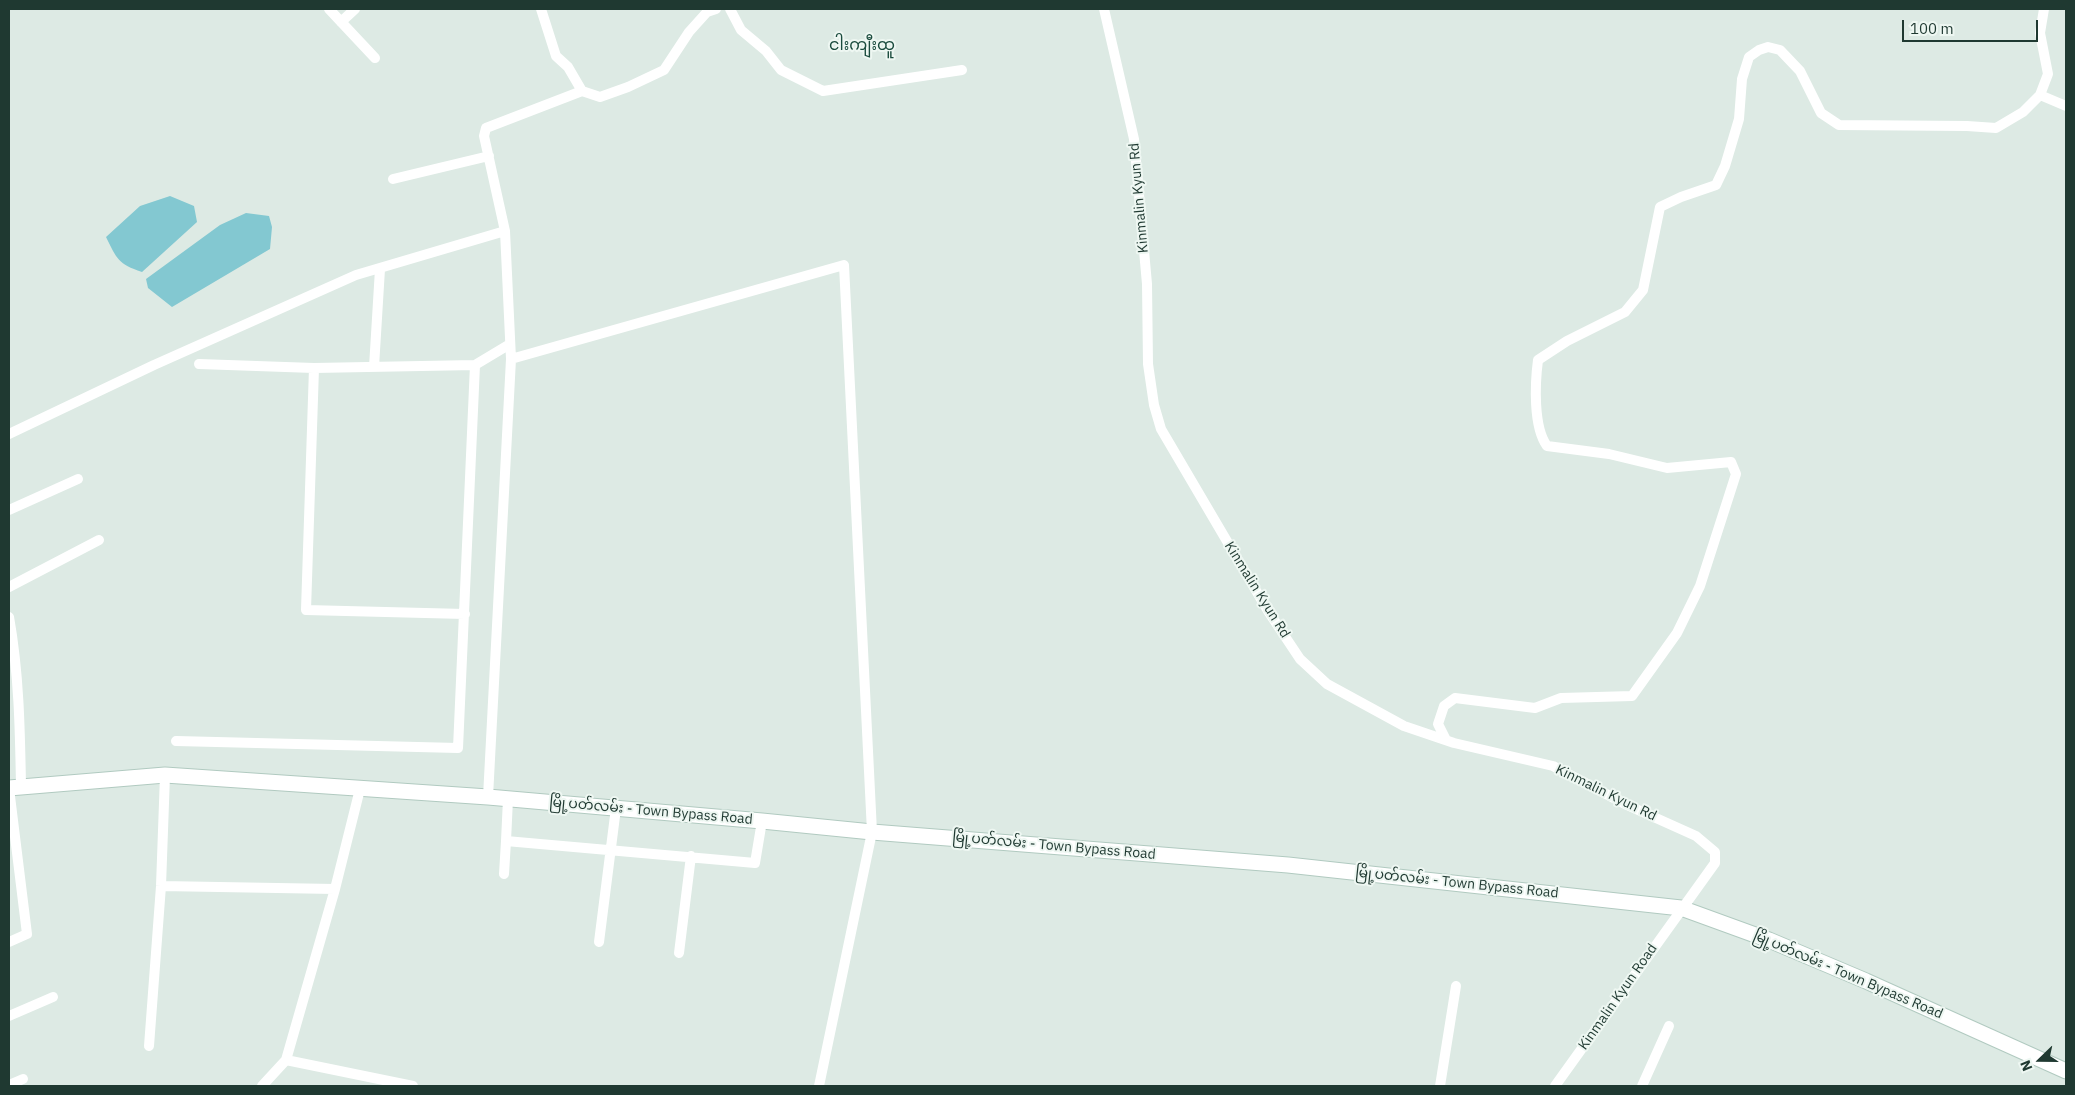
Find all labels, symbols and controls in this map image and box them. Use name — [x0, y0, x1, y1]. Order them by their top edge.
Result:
scale bar — [1905, 10, 2041, 42]
text: 100 m — [1910, 19, 1954, 38]
district label: ငါးကျီးထူ — [829, 35, 895, 55]
street label: Kinmalin Kyun Rd — [1126, 142, 1152, 254]
street label: Kinmalin Kyun Rd — [1221, 539, 1293, 641]
street label: Kinmalin Kyun Rd — [1553, 761, 1659, 825]
street label: မြို့ပတ်လမ်း - Town Bypass Road — [549, 794, 753, 828]
street label: မြို့ပတ်လမ်း - Town Bypass Road — [952, 829, 1156, 863]
street label: မြို့ပတ်လမ်း - Town Bypass Road — [1355, 864, 1559, 902]
street label: မြို့ပတ်လမ်း - Town Bypass Road — [1751, 927, 1945, 1023]
street label: Kinmalin Kyun Road — [1575, 941, 1661, 1053]
north arrow — [2015, 1035, 2065, 1085]
text: N — [2016, 1058, 2036, 1074]

